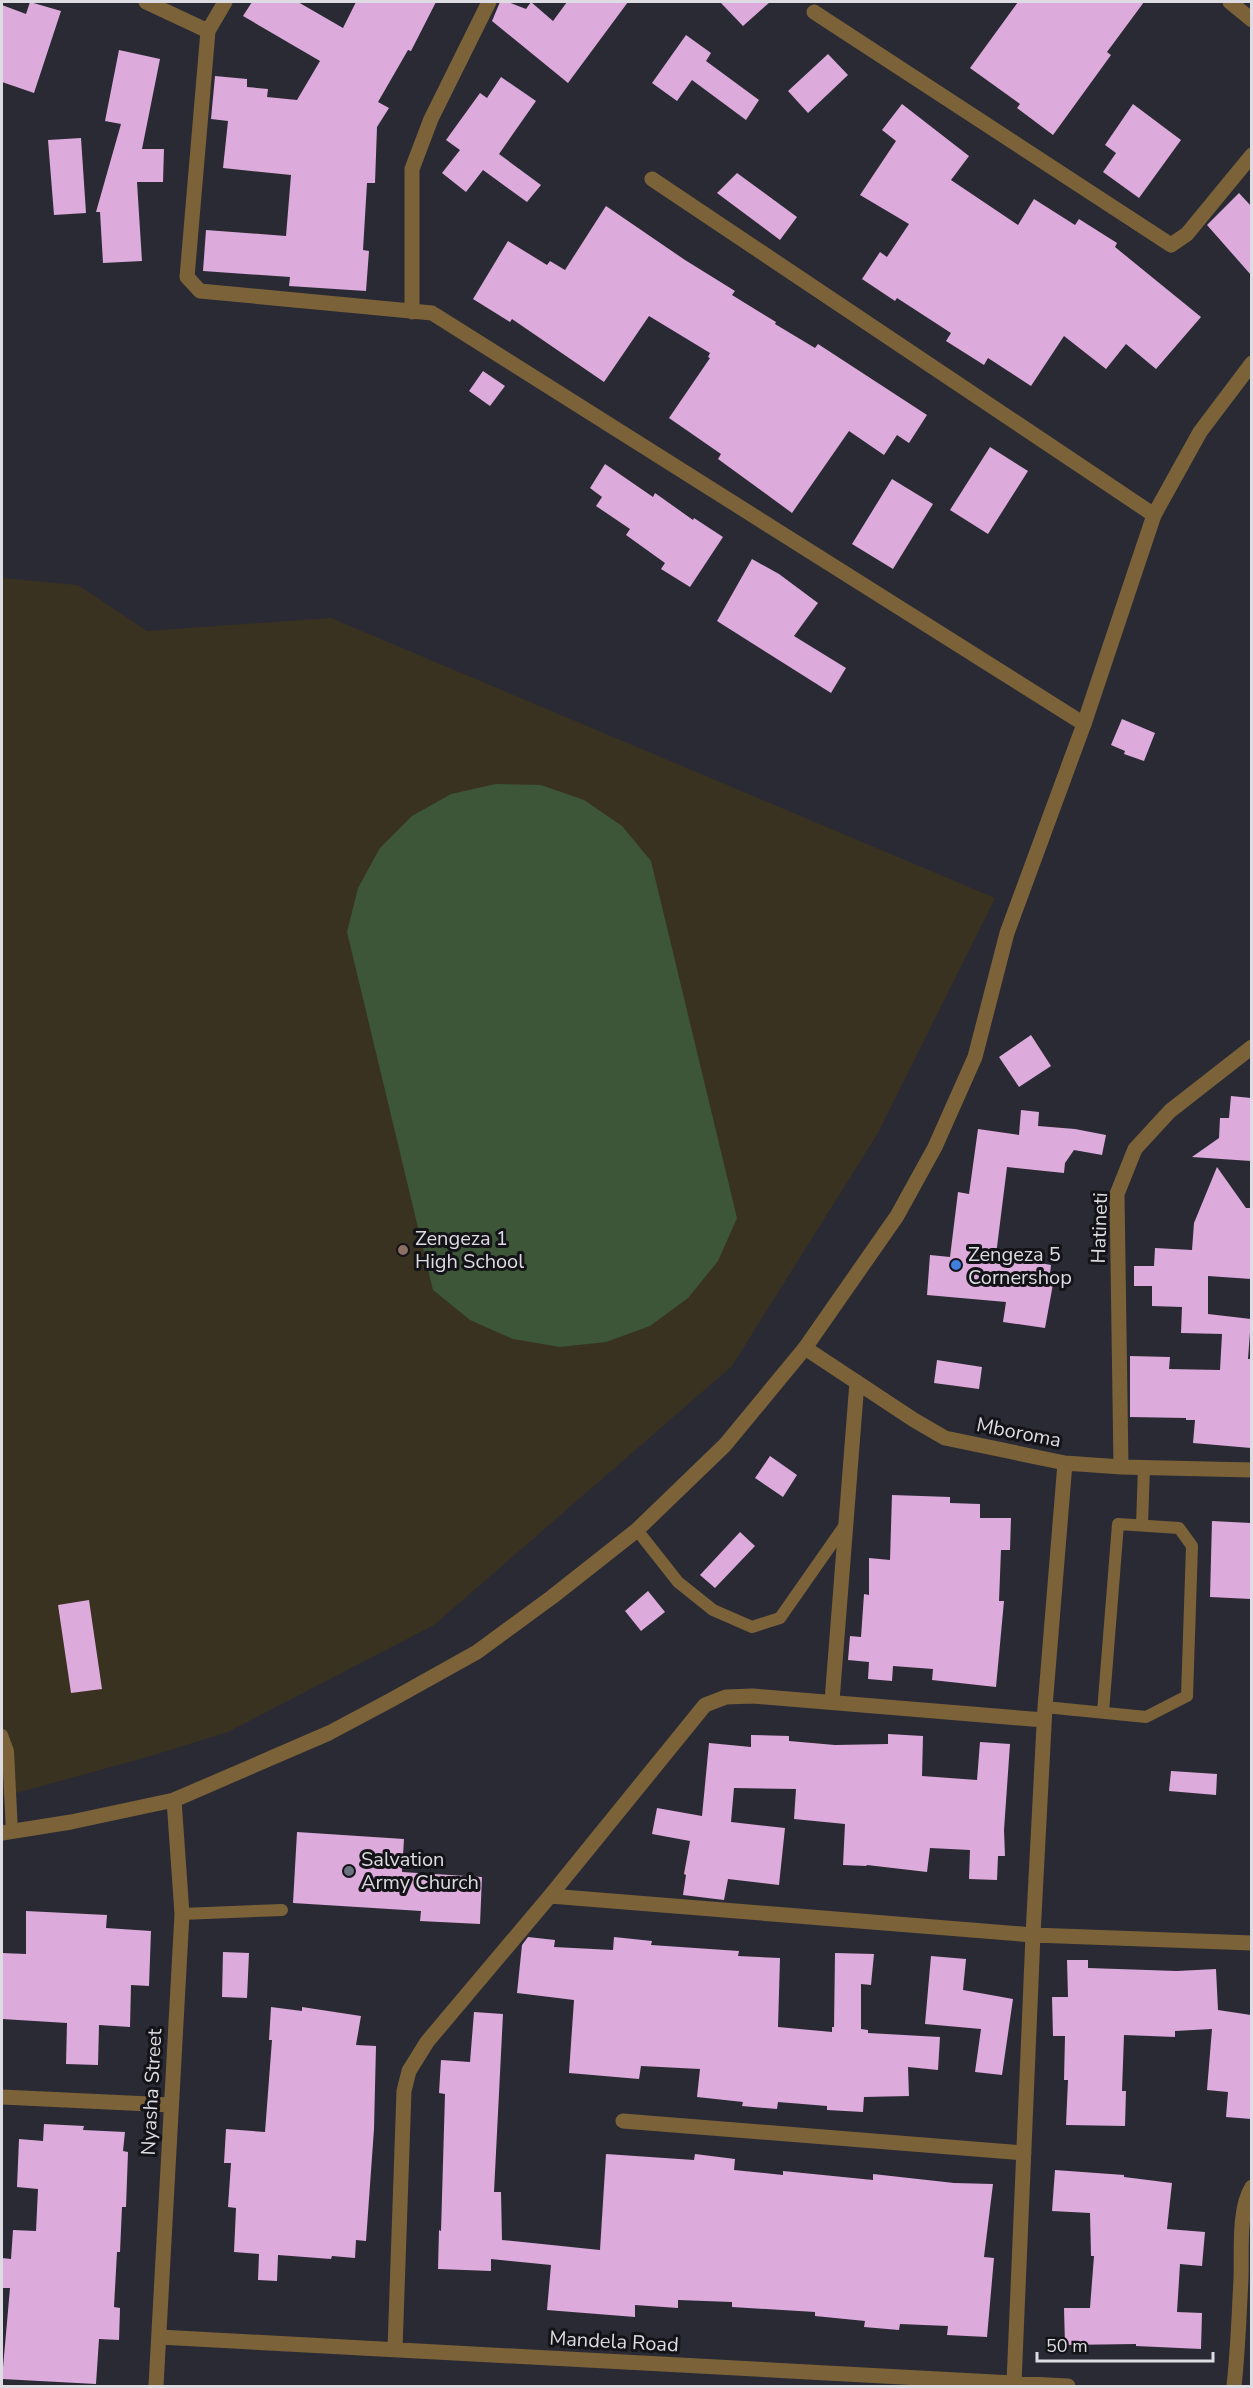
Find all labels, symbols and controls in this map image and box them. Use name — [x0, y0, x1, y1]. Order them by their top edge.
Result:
street label: Hatineti — [1085, 1192, 1114, 1264]
place label: Zengeza 1 High School — [415, 1225, 524, 1275]
place label: Zengeza 5 Cornershop — [968, 1241, 1072, 1291]
marker: Zengeza 1 High School — [396, 1243, 410, 1257]
marker: Zengeza 5 Cornershop — [949, 1258, 963, 1272]
street label: Mboroma — [974, 1411, 1064, 1454]
place label: Salvation Army Church — [361, 1846, 479, 1896]
marker: Salvation Army Church — [342, 1864, 356, 1878]
street label: Nyasha Street — [135, 2027, 168, 2156]
street label: Mandela Road — [549, 2325, 679, 2358]
scale bar — [1037, 2325, 1212, 2363]
text: 50 m — [1046, 2334, 1088, 2358]

